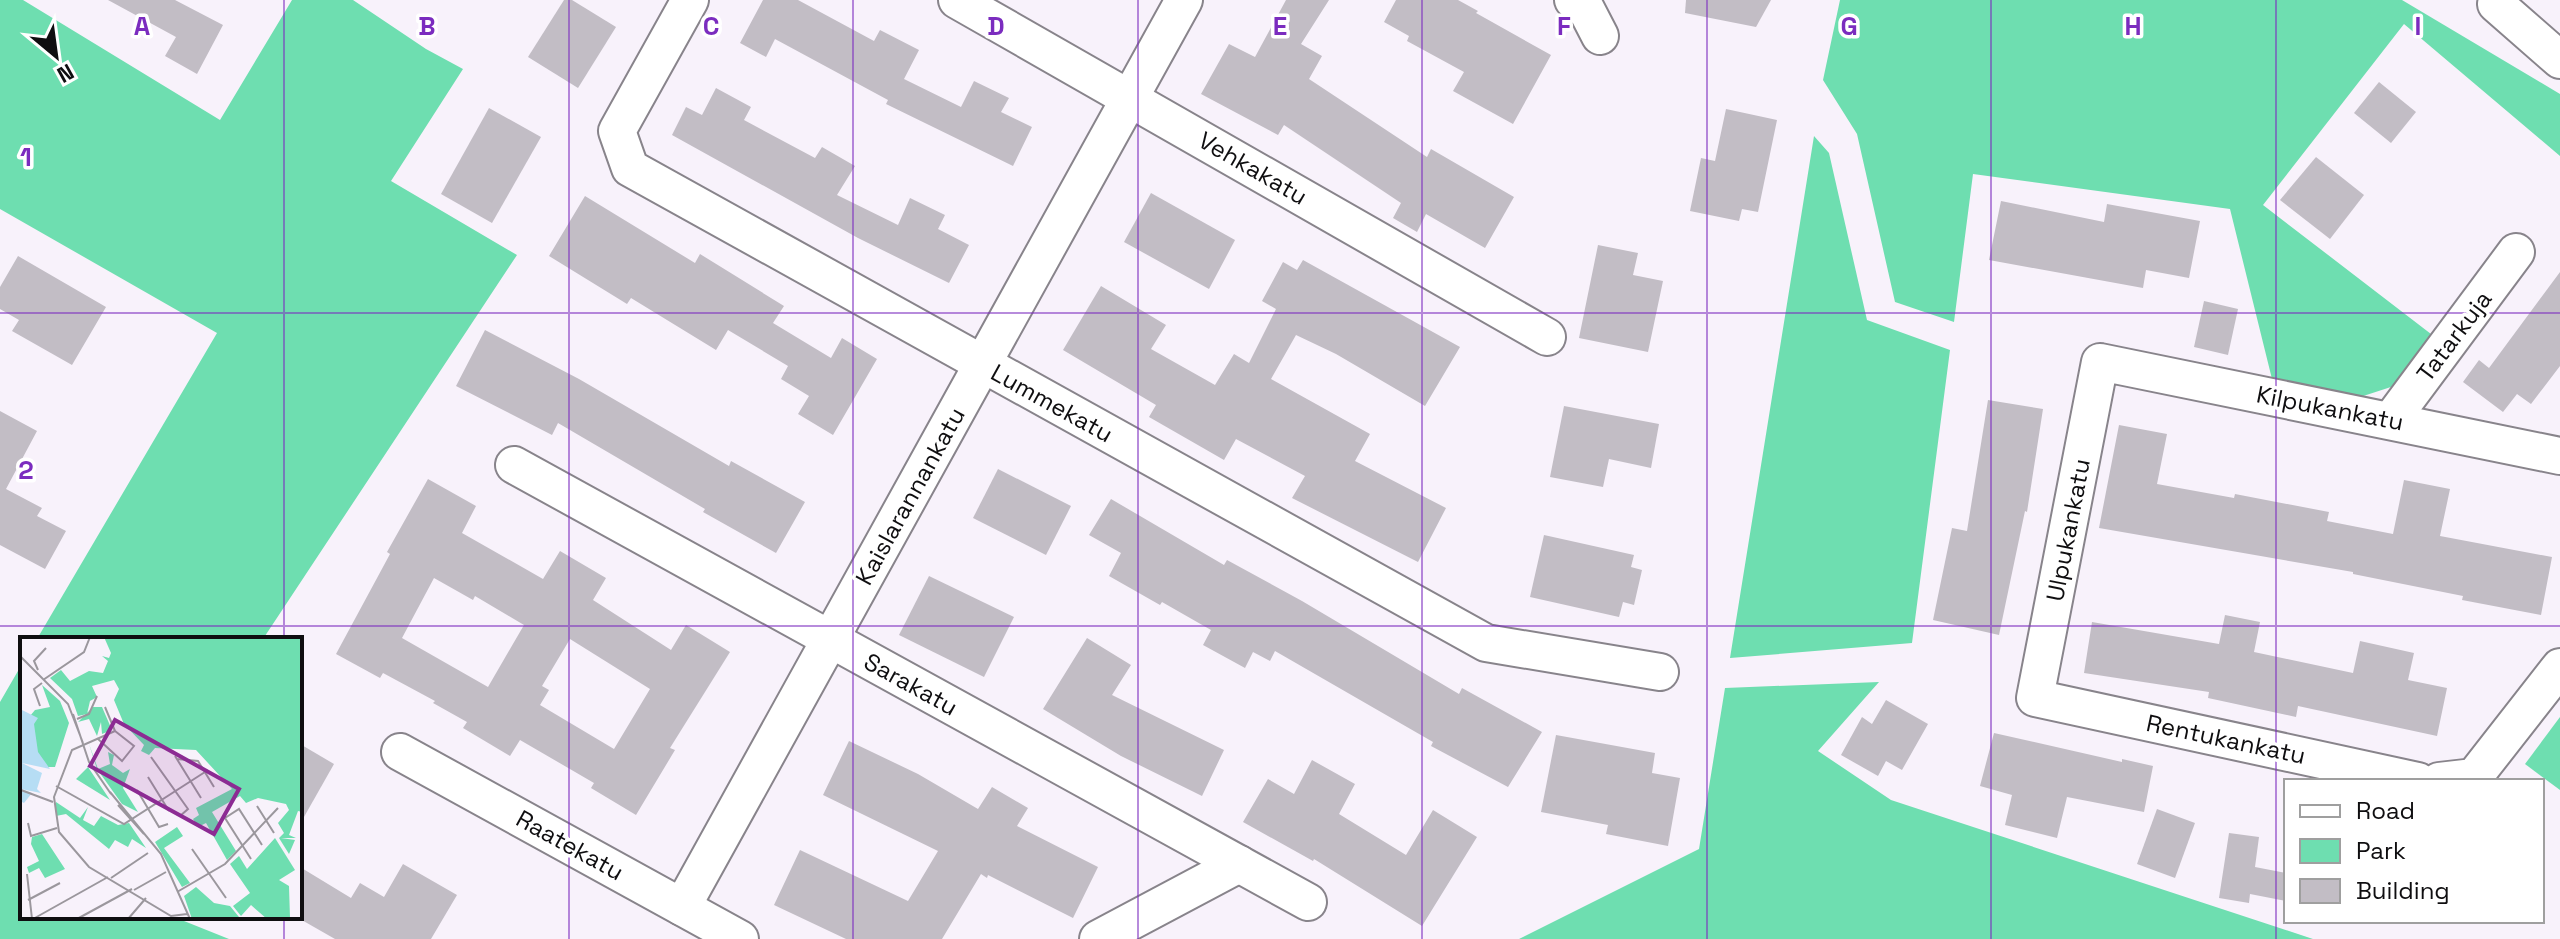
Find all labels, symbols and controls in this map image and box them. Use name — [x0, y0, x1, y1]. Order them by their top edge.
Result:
text: A — [134, 9, 151, 43]
text: B — [418, 9, 436, 43]
text: C — [703, 9, 719, 43]
text: D — [987, 9, 1005, 43]
text: E — [1273, 9, 1287, 43]
text: F — [1557, 9, 1571, 43]
text: G — [1840, 9, 1858, 43]
text: H — [2124, 9, 2142, 43]
text: I — [2415, 9, 2421, 43]
north arrow — [16, 16, 96, 96]
text: N — [52, 58, 79, 89]
street label: Vehkakatu — [1193, 124, 1313, 212]
text: 1 — [20, 140, 32, 174]
street label: Tatarkuja — [2410, 284, 2498, 388]
street label: Lummekatu — [986, 357, 1118, 449]
street label: Kilpukankatu — [2254, 379, 2406, 437]
street label: Kaislarannankatu — [848, 402, 972, 590]
text: 2 — [18, 453, 34, 487]
street label: Ulpukankatu — [2039, 456, 2097, 604]
inset map — [20, 637, 302, 919]
street label: Sarakatu — [859, 646, 963, 722]
street label: Rentukankatu — [2144, 707, 2308, 771]
legend — [2284, 779, 2544, 923]
text: Road — [2356, 795, 2415, 826]
street label: Raatekatu — [511, 803, 629, 887]
text: Park — [2356, 835, 2406, 866]
text: Building — [2356, 875, 2450, 906]

